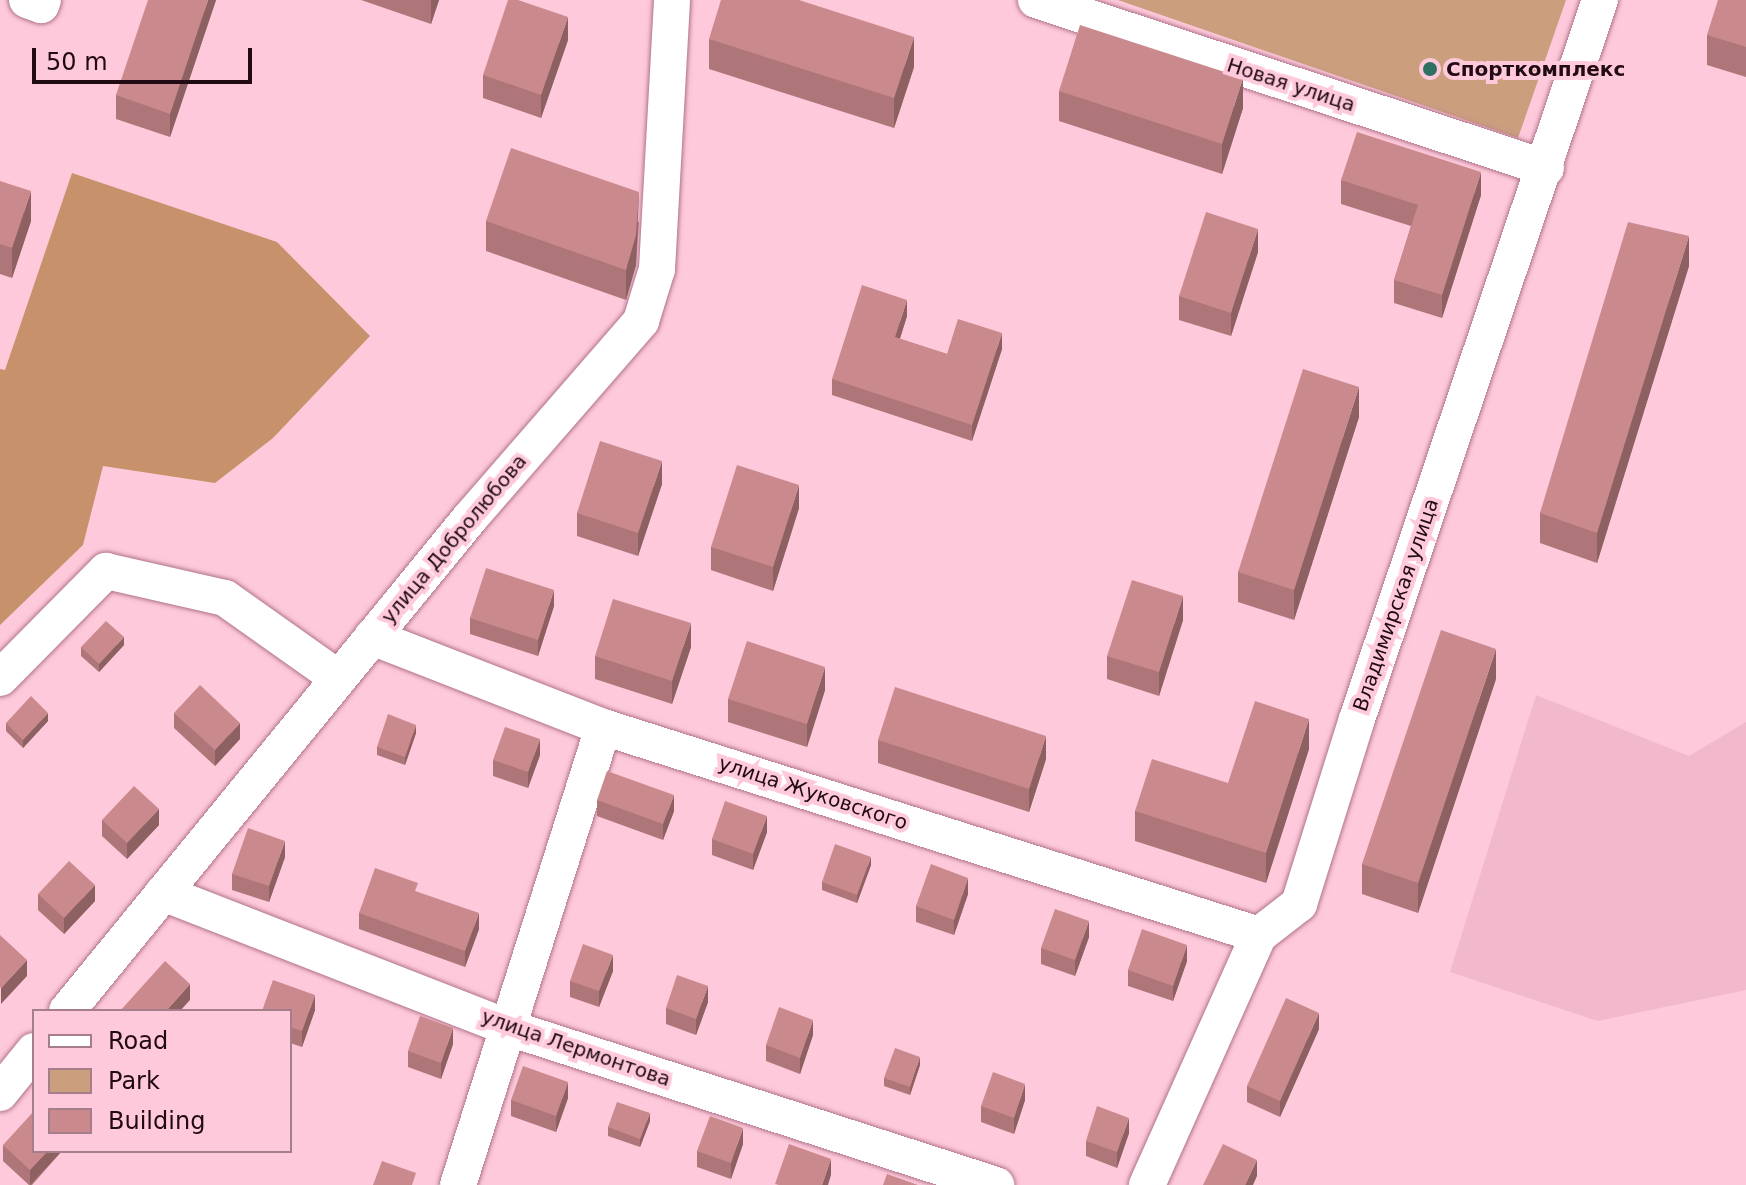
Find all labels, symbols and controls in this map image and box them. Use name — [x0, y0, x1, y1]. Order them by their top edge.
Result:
scale bar — [36, 32, 256, 82]
text: 50 m — [46, 48, 108, 76]
street label: Новая улица — [1224, 53, 1358, 117]
place label: Спорткомплекс — [1446, 57, 1625, 81]
marker: Спорткомплекс — [1421, 60, 1439, 78]
street label: улица Добролюбова — [376, 450, 532, 628]
street label: Владимирская улица — [1348, 495, 1444, 715]
street label: улица Жуковского — [715, 751, 911, 835]
street label: улица Лермонтова — [478, 1004, 674, 1092]
legend — [32, 1009, 292, 1153]
text: Road — [108, 1027, 168, 1055]
text: Park — [108, 1067, 160, 1095]
text: Building — [108, 1107, 205, 1135]

